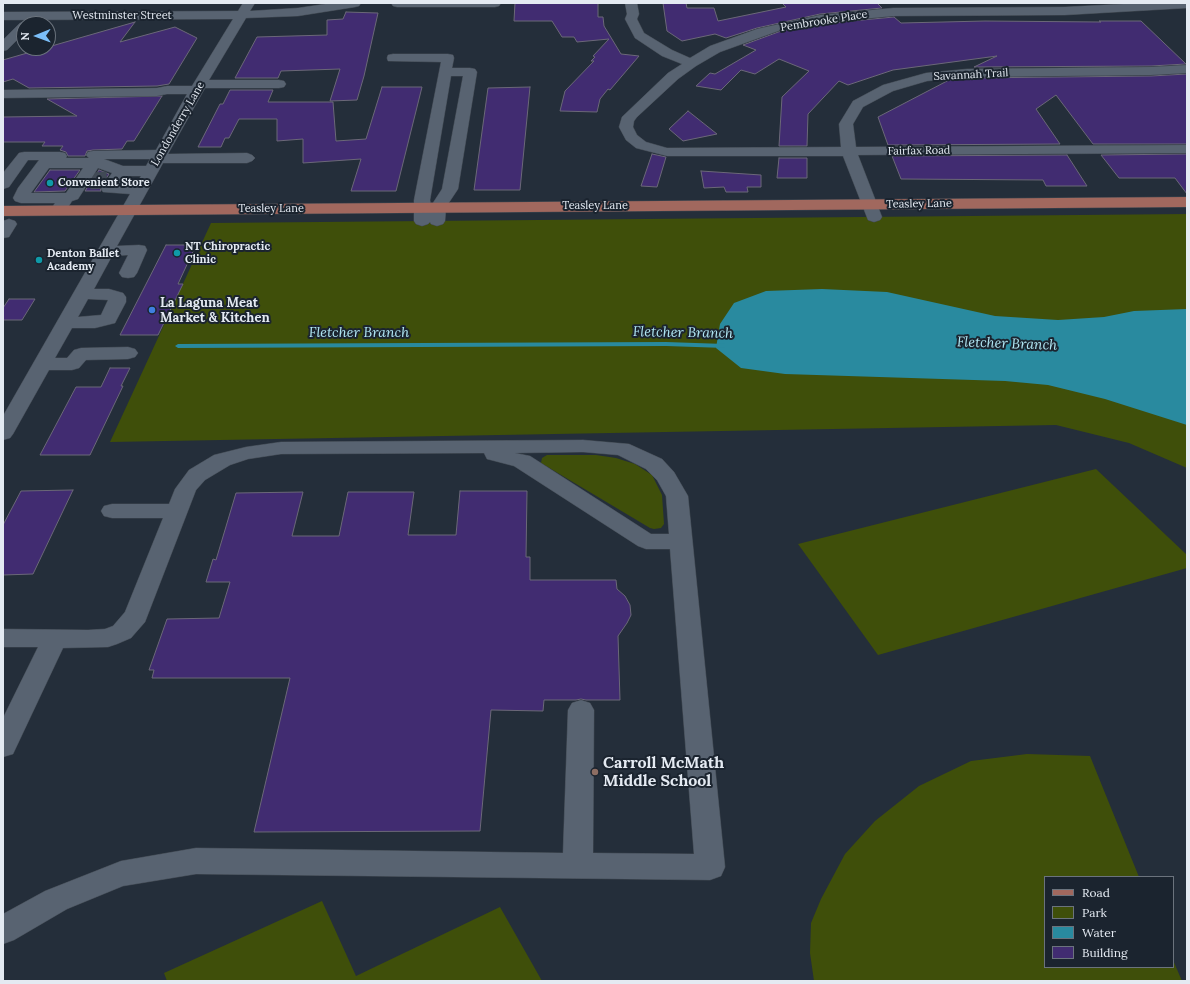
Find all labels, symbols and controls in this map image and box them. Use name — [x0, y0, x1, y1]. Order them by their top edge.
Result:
street label: Pembrooke Place — [779, 8, 869, 34]
street label: Westminster Street — [72, 9, 172, 23]
north arrow — [16, 16, 56, 56]
text: N — [18, 32, 32, 41]
street label: Savannah Trail — [933, 66, 1009, 84]
street label: Londonderry Lane — [149, 80, 207, 168]
street label: Fairfax Road — [888, 144, 950, 158]
place label: Convenient Store — [58, 176, 150, 190]
marker: Convenient Store — [45, 178, 55, 188]
street label: Teasley Lane — [886, 197, 952, 211]
street label: Teasley Lane — [562, 199, 628, 213]
street label: Teasley Lane — [238, 202, 304, 216]
place label: NT Chiropractic Clinic — [185, 240, 270, 266]
place label: Denton Ballet Academy — [47, 247, 119, 273]
marker: NT Chiropractic Clinic — [172, 248, 182, 258]
marker: Denton Ballet Academy — [34, 255, 44, 265]
place label: La Laguna Meat Market & Kitchen — [160, 295, 270, 326]
marker: La Laguna Meat Market & Kitchen — [147, 305, 157, 315]
water label: Fletcher Branch — [633, 324, 733, 342]
water label: Fletcher Branch — [309, 325, 409, 341]
water label: Fletcher Branch — [957, 334, 1057, 354]
place label: Carroll McMath Middle School — [603, 753, 724, 791]
marker: Carroll McMath Middle School — [590, 767, 600, 777]
legend — [1044, 876, 1174, 968]
text: Road — [1082, 885, 1110, 900]
text: Park — [1082, 905, 1107, 920]
text: Water — [1082, 925, 1116, 940]
text: Building — [1082, 945, 1128, 960]

